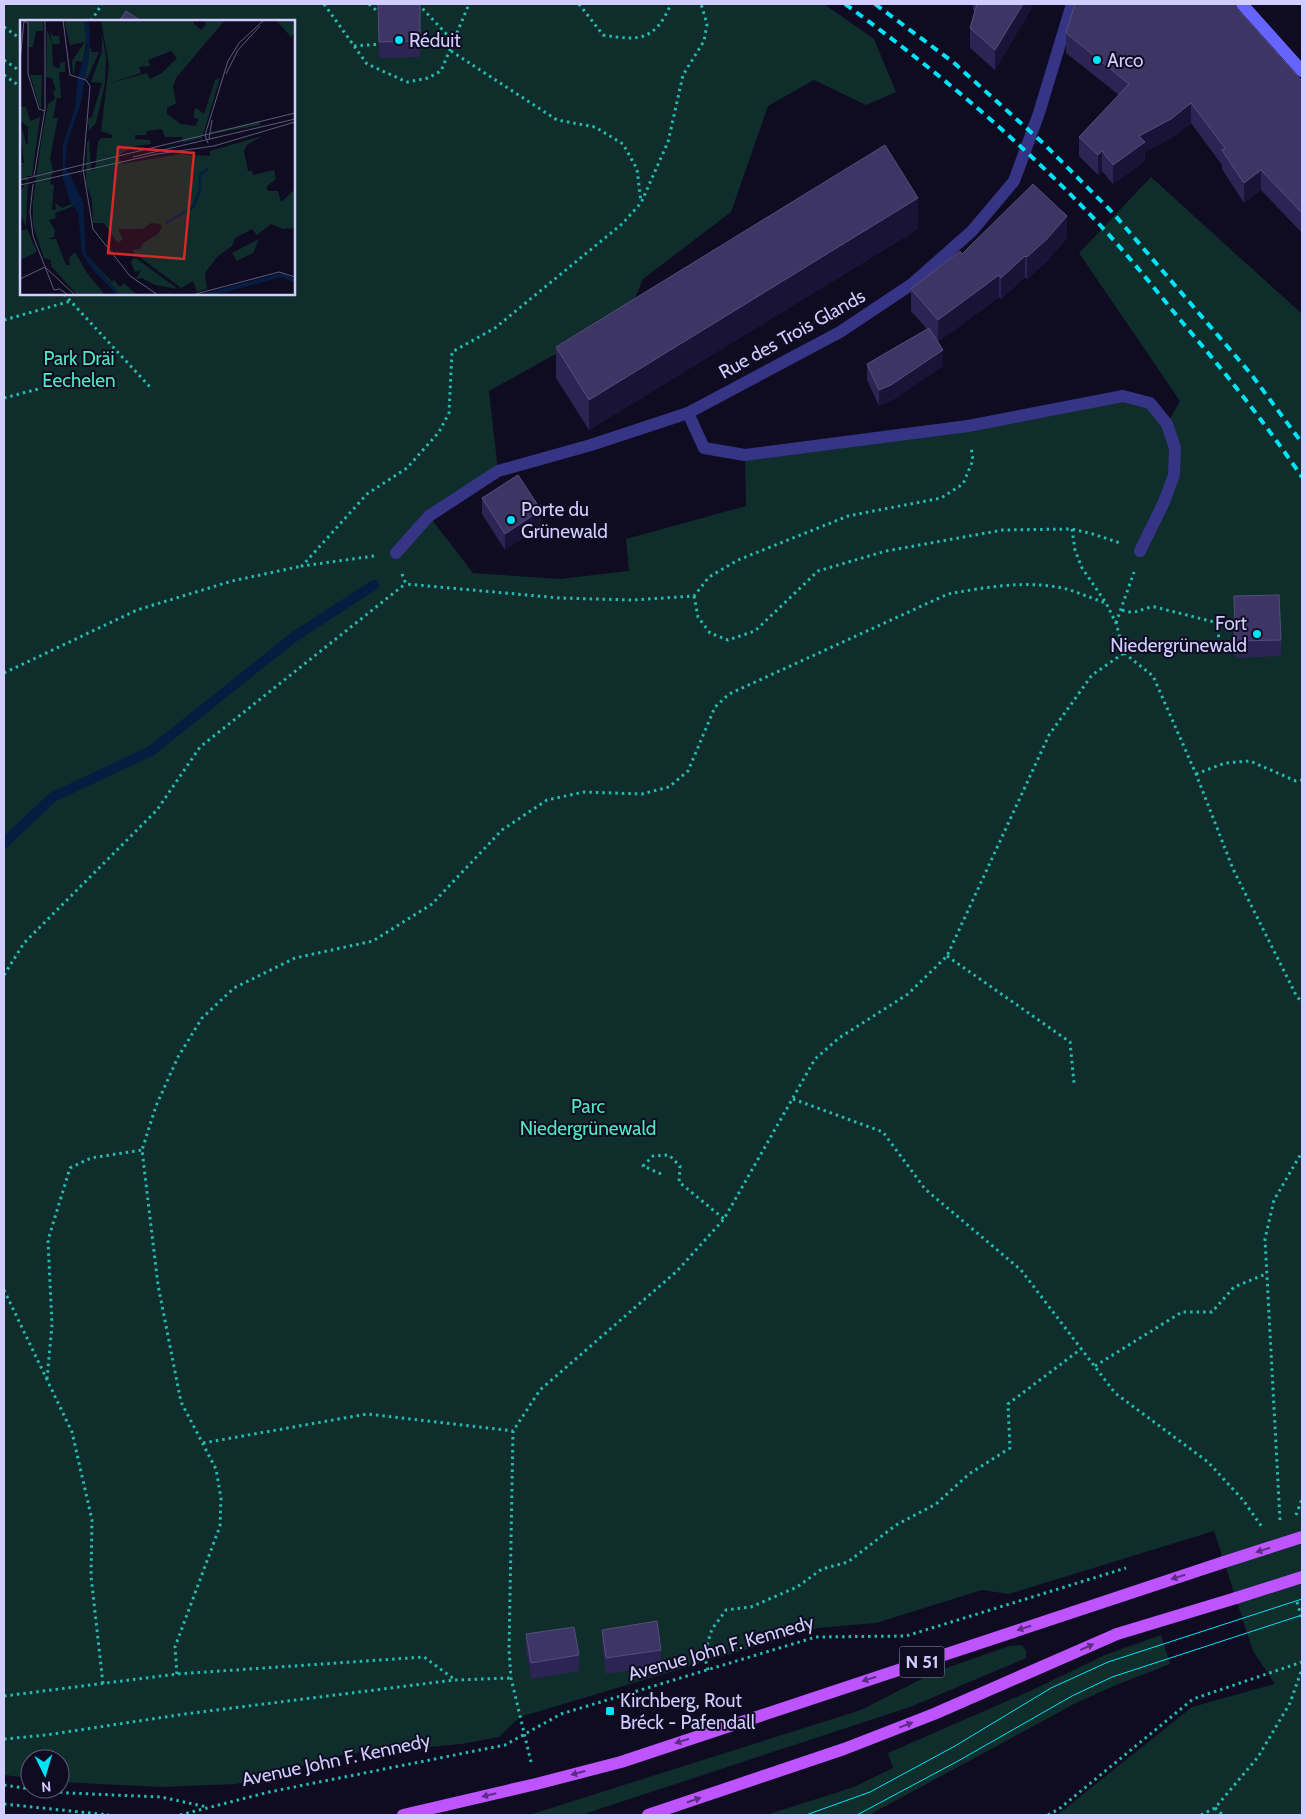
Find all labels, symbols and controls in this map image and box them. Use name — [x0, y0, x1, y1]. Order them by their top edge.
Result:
inset map — [20, 20, 295, 295]
place label: Réduit — [409, 29, 461, 52]
marker: Réduit — [393, 34, 405, 46]
place label: Arco — [1107, 49, 1143, 72]
marker: Arco — [1091, 54, 1103, 66]
street label: Rue des Trois Glands — [715, 284, 869, 384]
park label: Park Dräi Eechelen — [42, 347, 116, 392]
place label: Porte du Grünewald — [521, 498, 608, 543]
marker: Porte du Grünewald — [505, 514, 517, 526]
place label: Fort Niedergrünewald — [1110, 612, 1248, 657]
marker: Fort Niedergrünewald — [1251, 628, 1263, 640]
park label: Parc Niedergrünewald — [520, 1095, 656, 1140]
one-way arrow — [1256, 1546, 1271, 1554]
one-way arrow — [1170, 1574, 1185, 1582]
street label: Avenue John F. Kennedy — [625, 1610, 817, 1686]
one-way arrow — [1016, 1625, 1031, 1632]
one-way arrow — [1080, 1643, 1094, 1651]
road number: N 51 — [900, 1646, 944, 1678]
one-way arrow — [862, 1676, 877, 1683]
place label: Kirchberg, Rout Bréck - Pafendall — [620, 1689, 756, 1734]
marker: Kirchberg, Rout Bréck - Pafendall — [604, 1705, 616, 1717]
one-way arrow — [899, 1721, 914, 1729]
street label: Avenue John F. Kennedy — [239, 1729, 433, 1791]
one-way arrow — [674, 1738, 689, 1746]
north arrow — [20, 1749, 70, 1799]
one-way arrow — [571, 1770, 586, 1778]
text: N — [40, 1778, 52, 1796]
one-way arrow — [481, 1791, 496, 1799]
one-way arrow — [687, 1795, 702, 1803]

